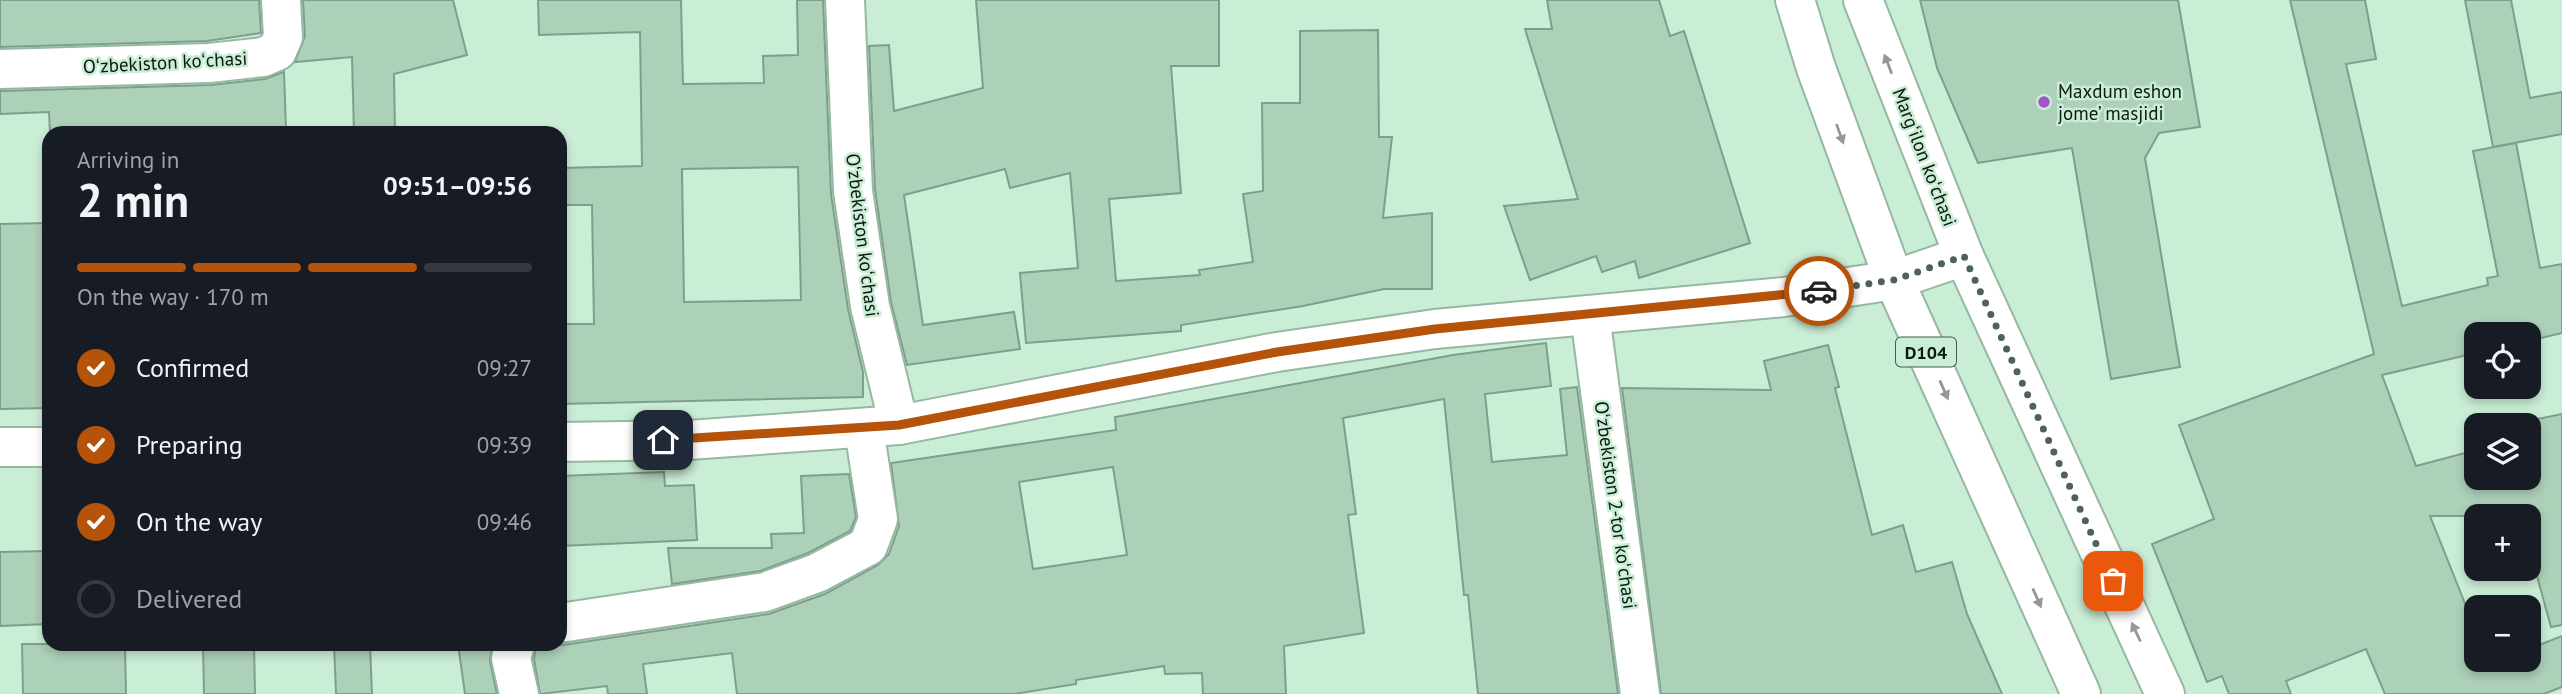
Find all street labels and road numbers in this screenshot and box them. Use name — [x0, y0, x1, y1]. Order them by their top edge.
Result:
street label: Oʻzbekiston koʻchasi — [82, 46, 248, 78]
street label: Margʻilon koʻchasi — [1888, 84, 1962, 230]
street label: Oʻzbekiston koʻchasi — [841, 152, 885, 318]
road number: D104 — [1896, 338, 1956, 366]
street label: Oʻzbekiston 2-tor koʻchasi — [1590, 400, 1642, 610]

